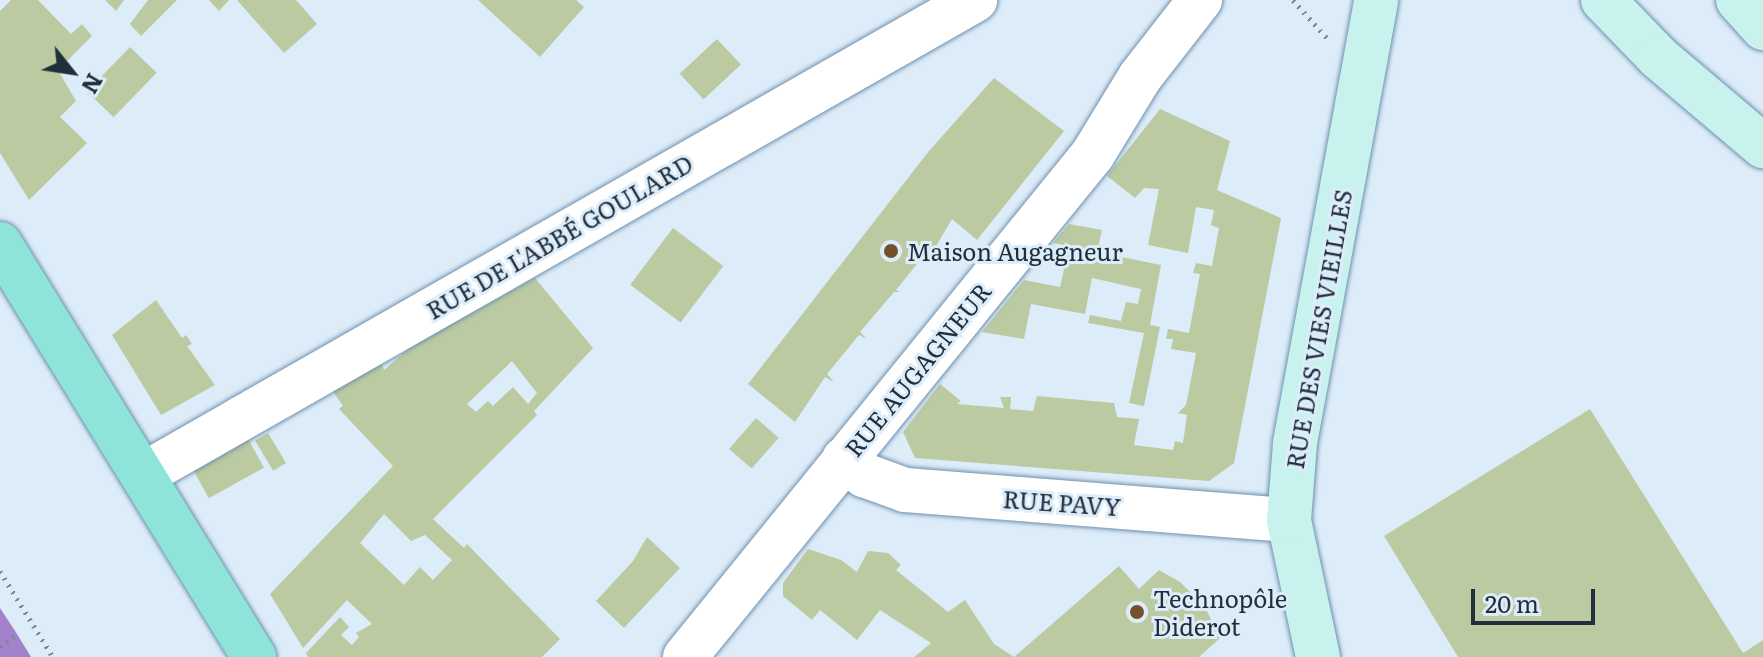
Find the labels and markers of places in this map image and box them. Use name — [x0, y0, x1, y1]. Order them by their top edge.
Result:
place label: Maison Augagneur — [907, 237, 1123, 265]
marker: Maison Augagneur — [882, 242, 900, 260]
place label: Technopôle Diderot — [1153, 584, 1287, 640]
marker: Technopôle Diderot — [1128, 603, 1146, 621]

